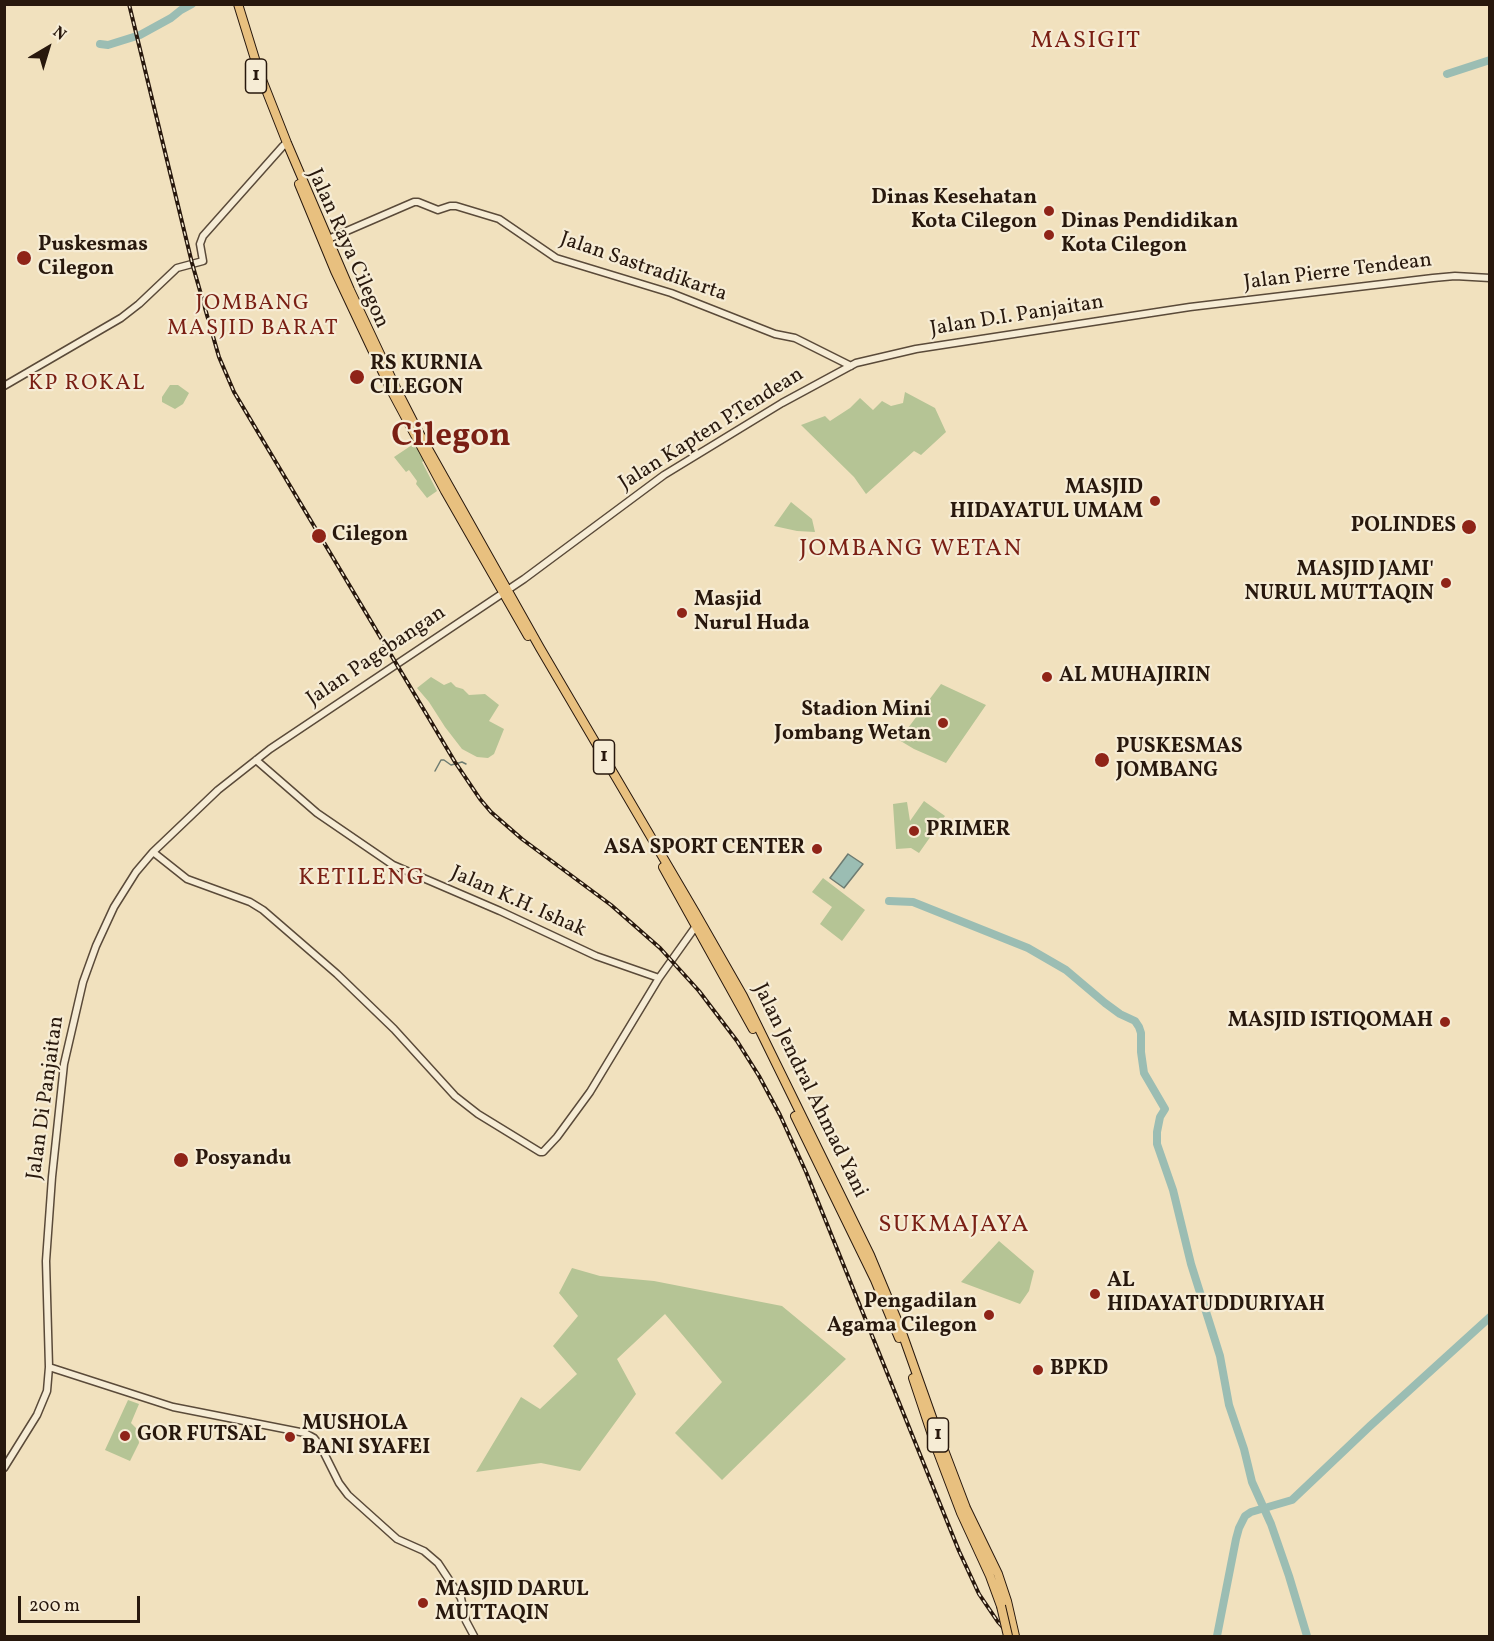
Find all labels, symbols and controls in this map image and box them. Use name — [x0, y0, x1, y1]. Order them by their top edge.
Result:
north arrow — [18, 18, 78, 78]
text: N — [48, 22, 70, 46]
district label: MASIGIT — [1031, 29, 1141, 57]
road number: 1 — [246, 59, 266, 93]
street label: Jalan Raya Cilegon — [301, 165, 393, 333]
place label: Dinas Kesehatan Kota Cilegon — [871, 186, 1037, 236]
marker: Dinas Kesehatan Kota Cilegon — [1042, 204, 1056, 218]
place label: Dinas Pendidikan Kota Cilegon — [1061, 210, 1238, 260]
street label: Jalan Sastradikarta — [556, 228, 730, 308]
marker: Dinas Pendidikan Kota Cilegon — [1042, 228, 1056, 242]
place label: Puskesmas Cilegon — [38, 233, 148, 283]
marker: Puskesmas Cilegon — [15, 249, 33, 267]
street label: Jalan Pierre Tendean — [1243, 249, 1433, 297]
street label: Jalan D.I. Panjaitan — [928, 291, 1106, 343]
district label: JOMBANG MASJID BARAT — [167, 292, 339, 344]
place label: RS KURNIA CILEGON — [370, 352, 483, 402]
street label: Jalan Kapten P.Tendean — [615, 363, 809, 497]
marker: RS KURNIA CILEGON — [348, 368, 366, 386]
district label: KP ROKAL — [28, 372, 146, 398]
district label: Cilegon — [391, 419, 511, 459]
place label: MASJID HIDAYATUL UMAM — [950, 476, 1143, 526]
marker: MASJID HIDAYATUL UMAM — [1148, 494, 1162, 508]
place label: POLINDES — [1351, 514, 1456, 540]
marker: POLINDES — [1460, 518, 1478, 536]
place label: Cilegon — [332, 523, 408, 549]
marker: Cilegon — [310, 527, 328, 545]
district label: JOMBANG WETAN — [799, 537, 1023, 565]
place label: MASJID JAMI' NURUL MUTTAQIN — [1244, 558, 1434, 608]
marker: MASJID JAMI' NURUL MUTTAQIN — [1439, 576, 1453, 590]
place label: Masjid Nurul Huda — [694, 588, 810, 638]
street label: Jalan Pagebangan — [303, 601, 451, 713]
marker: Masjid Nurul Huda — [675, 606, 689, 620]
place label: AL MUHAJIRIN — [1059, 664, 1210, 690]
marker: AL MUHAJIRIN — [1040, 670, 1054, 684]
place label: Stadion Mini Jombang Wetan — [774, 698, 931, 748]
marker: Stadion Mini Jombang Wetan — [936, 716, 950, 730]
place label: PUSKESMAS JOMBANG — [1116, 735, 1243, 785]
road number: 1 — [594, 740, 614, 774]
marker: PUSKESMAS JOMBANG — [1093, 751, 1111, 769]
place label: PRIMER — [926, 818, 1010, 844]
marker: PRIMER — [907, 824, 921, 838]
place label: ASA SPORT CENTER — [604, 836, 805, 862]
marker: ASA SPORT CENTER — [810, 842, 824, 856]
street label: Jalan K.H. Ishak — [446, 862, 590, 944]
district label: KETILENG — [298, 866, 426, 894]
street label: Jalan Jendral Ahmad Yani — [746, 980, 872, 1202]
place label: MASJID ISTIQOMAH — [1228, 1009, 1433, 1035]
street label: Jalan Di Panjaitan — [23, 1015, 71, 1181]
marker: MASJID ISTIQOMAH — [1438, 1015, 1452, 1029]
place label: Posyandu — [195, 1147, 291, 1173]
marker: Posyandu — [172, 1151, 190, 1169]
district label: SUKMAJAYA — [878, 1213, 1030, 1241]
place label: AL HIDAYATUDDURIYAH — [1107, 1269, 1325, 1319]
marker: AL HIDAYATUDDURIYAH — [1088, 1287, 1102, 1301]
place label: Pengadilan Agama Cilegon — [827, 1290, 977, 1340]
marker: Pengadilan Agama Cilegon — [982, 1308, 996, 1322]
place label: BPKD — [1050, 1357, 1108, 1383]
marker: BPKD — [1031, 1363, 1045, 1377]
place label: MUSHOLA BANI SYAFEI — [302, 1412, 430, 1462]
road number: 1 — [928, 1418, 948, 1452]
place label: GOR FUTSAL — [137, 1423, 266, 1449]
marker: GOR FUTSAL — [118, 1429, 132, 1443]
marker: MUSHOLA BANI SYAFEI — [283, 1430, 297, 1444]
place label: MASJID DARUL MUTTAQIN — [435, 1578, 589, 1628]
scale bar — [21, 1584, 142, 1622]
text: 200 m — [29, 1594, 80, 1619]
marker: MASJID DARUL MUTTAQIN — [416, 1596, 430, 1610]

